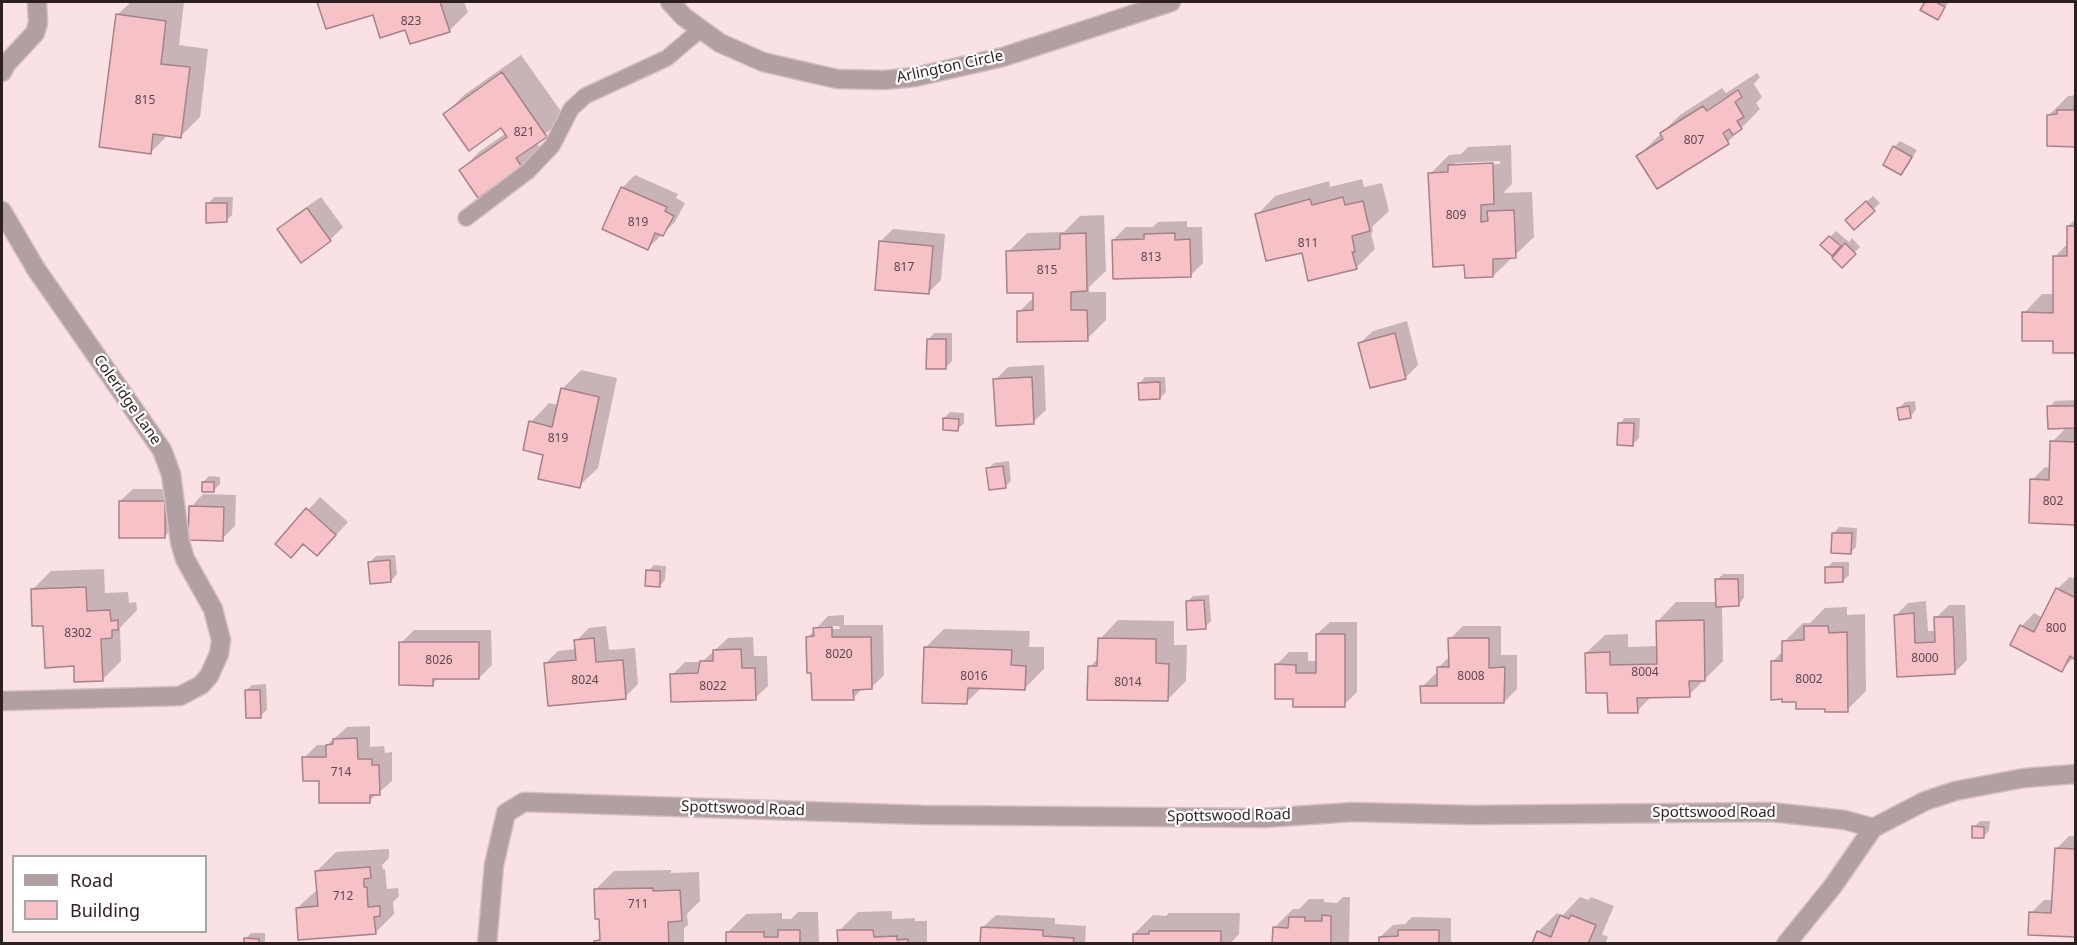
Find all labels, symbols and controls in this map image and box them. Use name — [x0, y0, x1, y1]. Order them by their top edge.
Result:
house number: 823 — [401, 15, 421, 29]
street label: Arlington Circle — [895, 47, 1005, 87]
house number: 815 — [135, 94, 155, 108]
house number: 821 — [514, 126, 534, 140]
house number: 807 — [1684, 134, 1704, 148]
house number: 809 — [1446, 209, 1466, 223]
house number: 819 — [628, 216, 648, 230]
house number: 811 — [1298, 237, 1318, 251]
house number: 813 — [1141, 251, 1161, 265]
house number: 817 — [894, 261, 914, 275]
house number: 815 — [1037, 264, 1057, 278]
street label: Coleridge Lane — [89, 352, 165, 448]
house number: 819 — [548, 432, 568, 446]
house number: 802 — [2043, 495, 2063, 509]
house number: 800 — [2046, 622, 2066, 636]
house number: 8302 — [64, 627, 92, 641]
house number: 8020 — [825, 648, 853, 662]
house number: 8000 — [1911, 652, 1939, 666]
house number: 8026 — [425, 654, 453, 668]
house number: 8004 — [1631, 666, 1659, 680]
house number: 8016 — [960, 670, 988, 684]
house number: 8008 — [1457, 670, 1485, 684]
house number: 8002 — [1795, 673, 1823, 687]
house number: 8024 — [571, 674, 599, 688]
house number: 8014 — [1114, 676, 1142, 690]
house number: 8022 — [699, 680, 727, 694]
house number: 714 — [331, 766, 351, 780]
street label: Spottswood Road — [681, 798, 805, 820]
street label: Spottswood Road — [1652, 804, 1776, 822]
street label: Spottswood Road — [1167, 806, 1291, 826]
legend — [12, 855, 207, 933]
text: Road — [70, 868, 113, 892]
house number: 712 — [333, 890, 353, 904]
text: Building — [70, 898, 140, 922]
house number: 711 — [628, 898, 648, 912]

